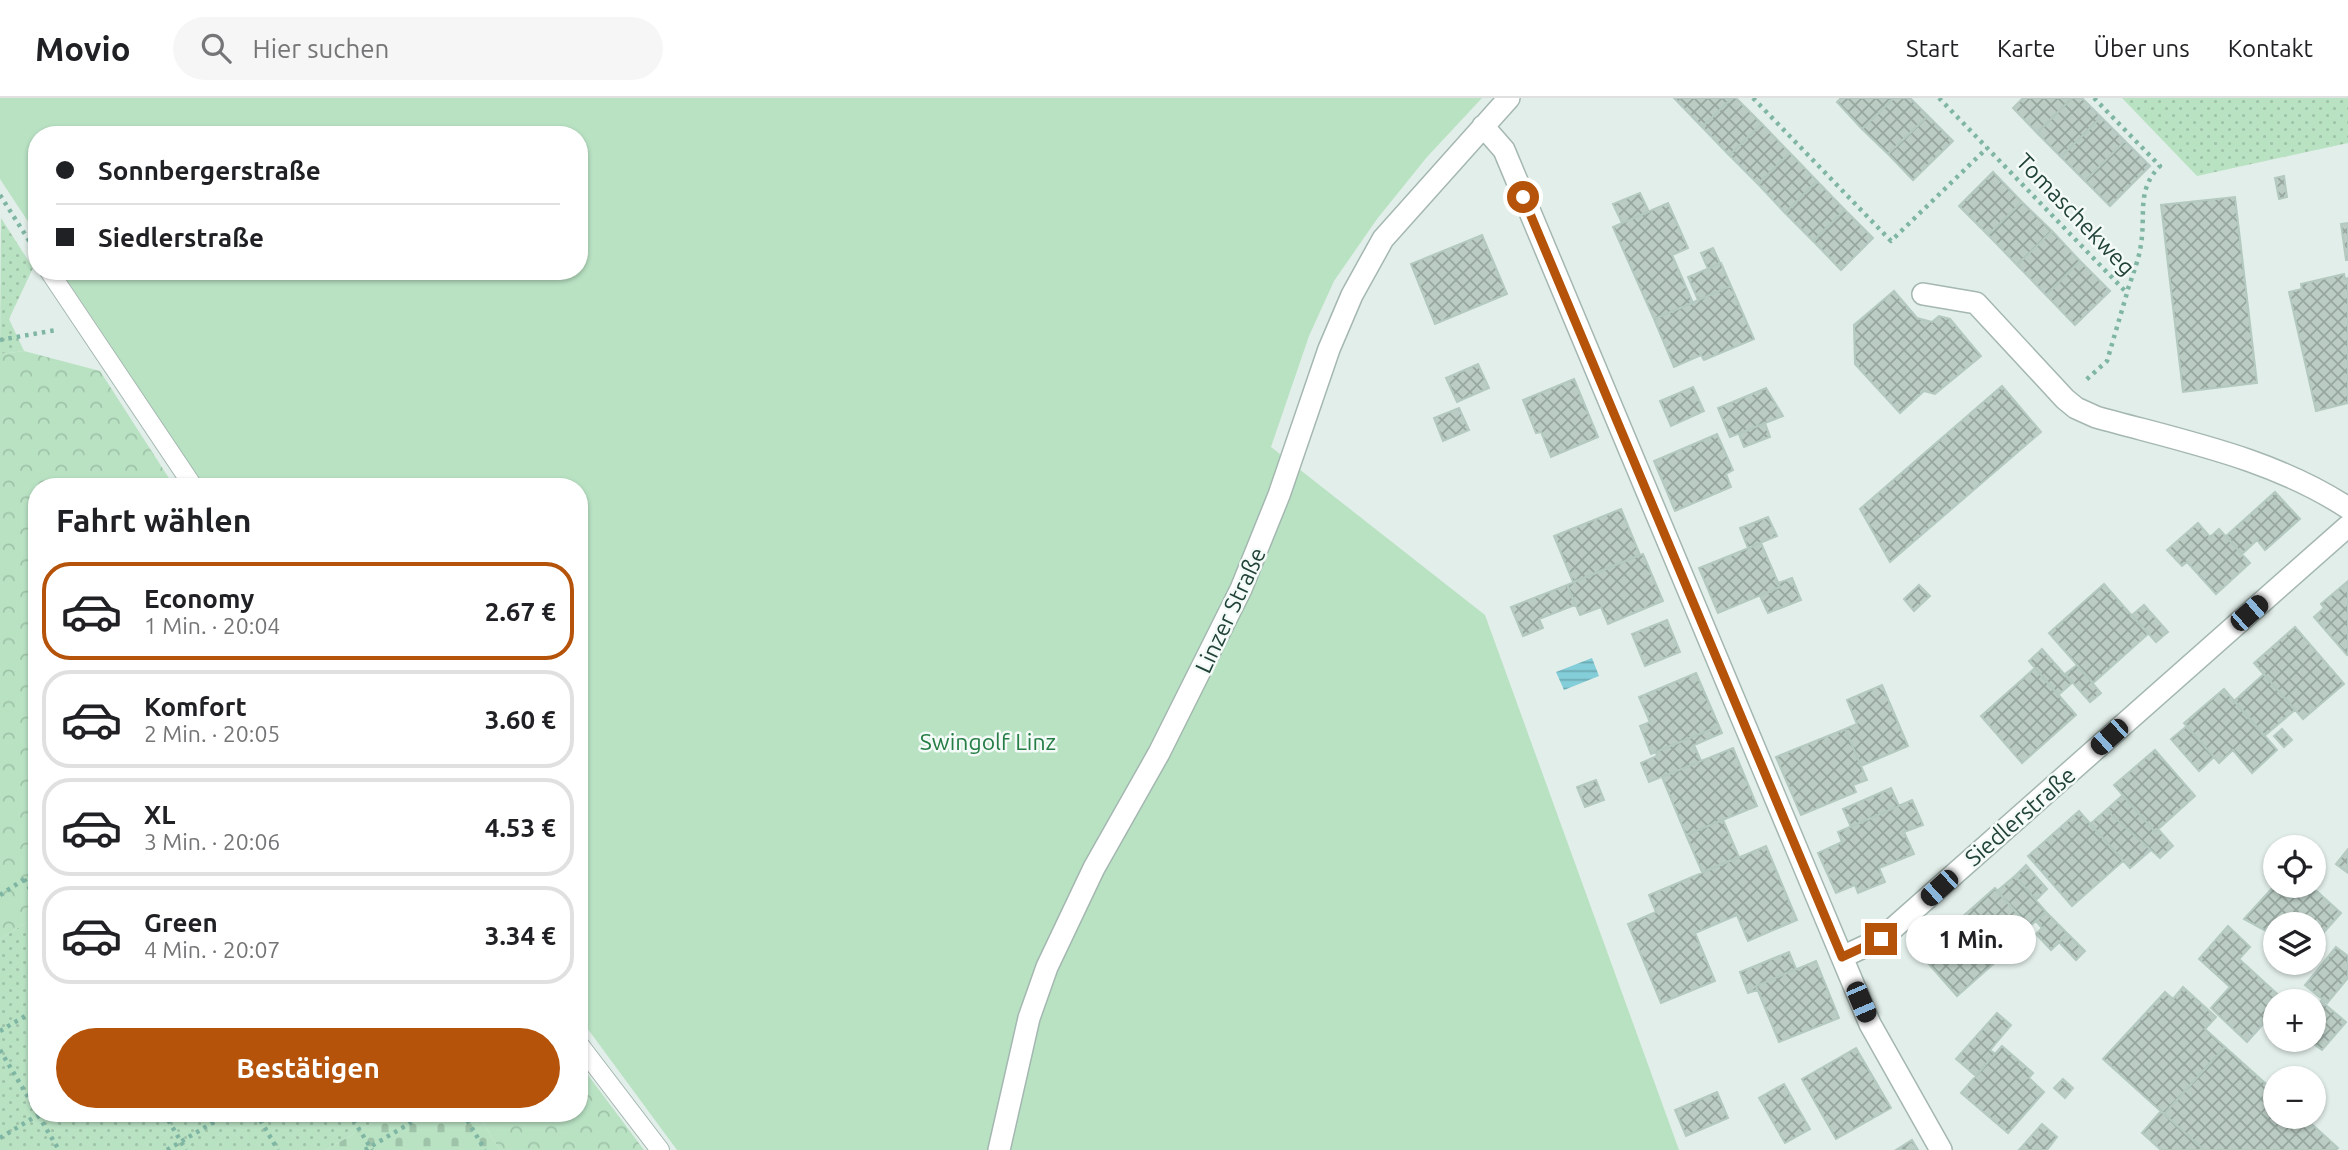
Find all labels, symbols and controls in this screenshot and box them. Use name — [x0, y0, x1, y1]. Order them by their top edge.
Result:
search box — [173, 17, 663, 80]
icon: search — [197, 29, 235, 67]
text: Movio — [35, 30, 131, 67]
text: Hier suchen — [253, 34, 389, 63]
text: Start — [1906, 35, 1959, 62]
text: Karte — [1997, 35, 2056, 62]
text: Über uns — [2094, 35, 2190, 62]
text: Kontakt — [2228, 35, 2313, 62]
street label: Tomaschekweg — [2012, 148, 2140, 280]
text: Sonnbergerstraße — [98, 156, 321, 185]
route start — [1507, 181, 1539, 213]
text: Siedlerstraße — [98, 223, 264, 252]
text: Fahrt wählen — [56, 502, 251, 538]
street label: Linzer Straße — [1190, 543, 1270, 677]
icon: car — [60, 580, 123, 643]
text: Economy — [144, 584, 254, 613]
car — [2227, 591, 2272, 635]
text: 2.67 € — [485, 597, 556, 626]
text: 1 Min. · 20:04 — [144, 613, 280, 638]
icon: car — [60, 688, 123, 751]
text: Komfort — [144, 692, 247, 721]
text: 3.60 € — [485, 705, 556, 734]
car — [2087, 715, 2132, 759]
text: 2 Min. · 20:05 — [144, 721, 280, 746]
park label: Swingolf Linz — [920, 729, 1056, 754]
street label: Siedlerstraße — [1960, 762, 2080, 870]
icon: car — [60, 796, 123, 859]
text: XL — [144, 800, 175, 829]
text: 4.53 € — [485, 813, 556, 842]
text: 3 Min. · 20:06 — [144, 829, 280, 854]
map controls — [2263, 835, 2326, 1129]
button: locate — [2263, 835, 2326, 898]
car — [1917, 866, 1962, 910]
icon: car — [60, 904, 123, 967]
text: Green — [144, 908, 218, 937]
button: layers — [2263, 912, 2326, 975]
callout: 1 Min. — [1906, 914, 2035, 964]
text: 3.34 € — [485, 921, 556, 950]
route end — [1865, 923, 1897, 955]
text: 1 Min. — [1939, 927, 2003, 952]
text: 4 Min. · 20:07 — [144, 937, 280, 962]
car — [1844, 979, 1879, 1025]
button: + — [2263, 989, 2326, 1052]
button: Bestätigen — [56, 1028, 560, 1108]
button: − — [2263, 1066, 2326, 1129]

